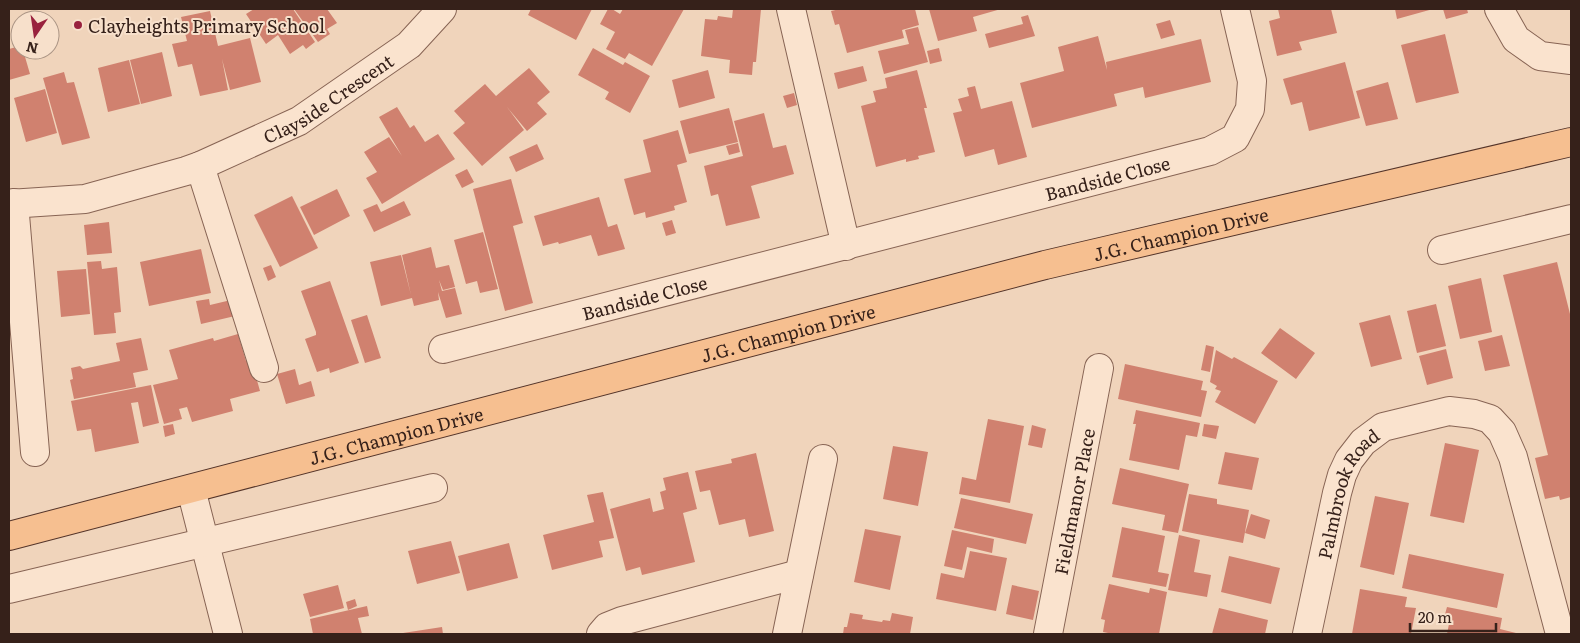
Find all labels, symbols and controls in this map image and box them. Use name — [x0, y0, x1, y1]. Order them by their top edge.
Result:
north arrow — [10, 10, 60, 60]
place label: Clayheights Primary School — [88, 12, 325, 39]
marker: Clayheights Primary School — [72, 19, 84, 31]
text: N — [24, 38, 40, 60]
street label: Clayside Crescent — [258, 46, 399, 149]
street label: Bandside Close — [1042, 148, 1173, 207]
street label: J.G. Champion Drive — [1090, 200, 1271, 267]
street label: Bandside Close — [579, 268, 710, 326]
street label: J.G. Champion Drive — [698, 297, 878, 368]
street label: J.G. Champion Drive — [306, 399, 486, 470]
street label: Palmbrook Road — [1310, 421, 1384, 561]
street label: Fieldmanor Place — [1046, 426, 1101, 577]
scale bar — [1410, 600, 1496, 632]
text: 20 m — [1418, 605, 1452, 628]

